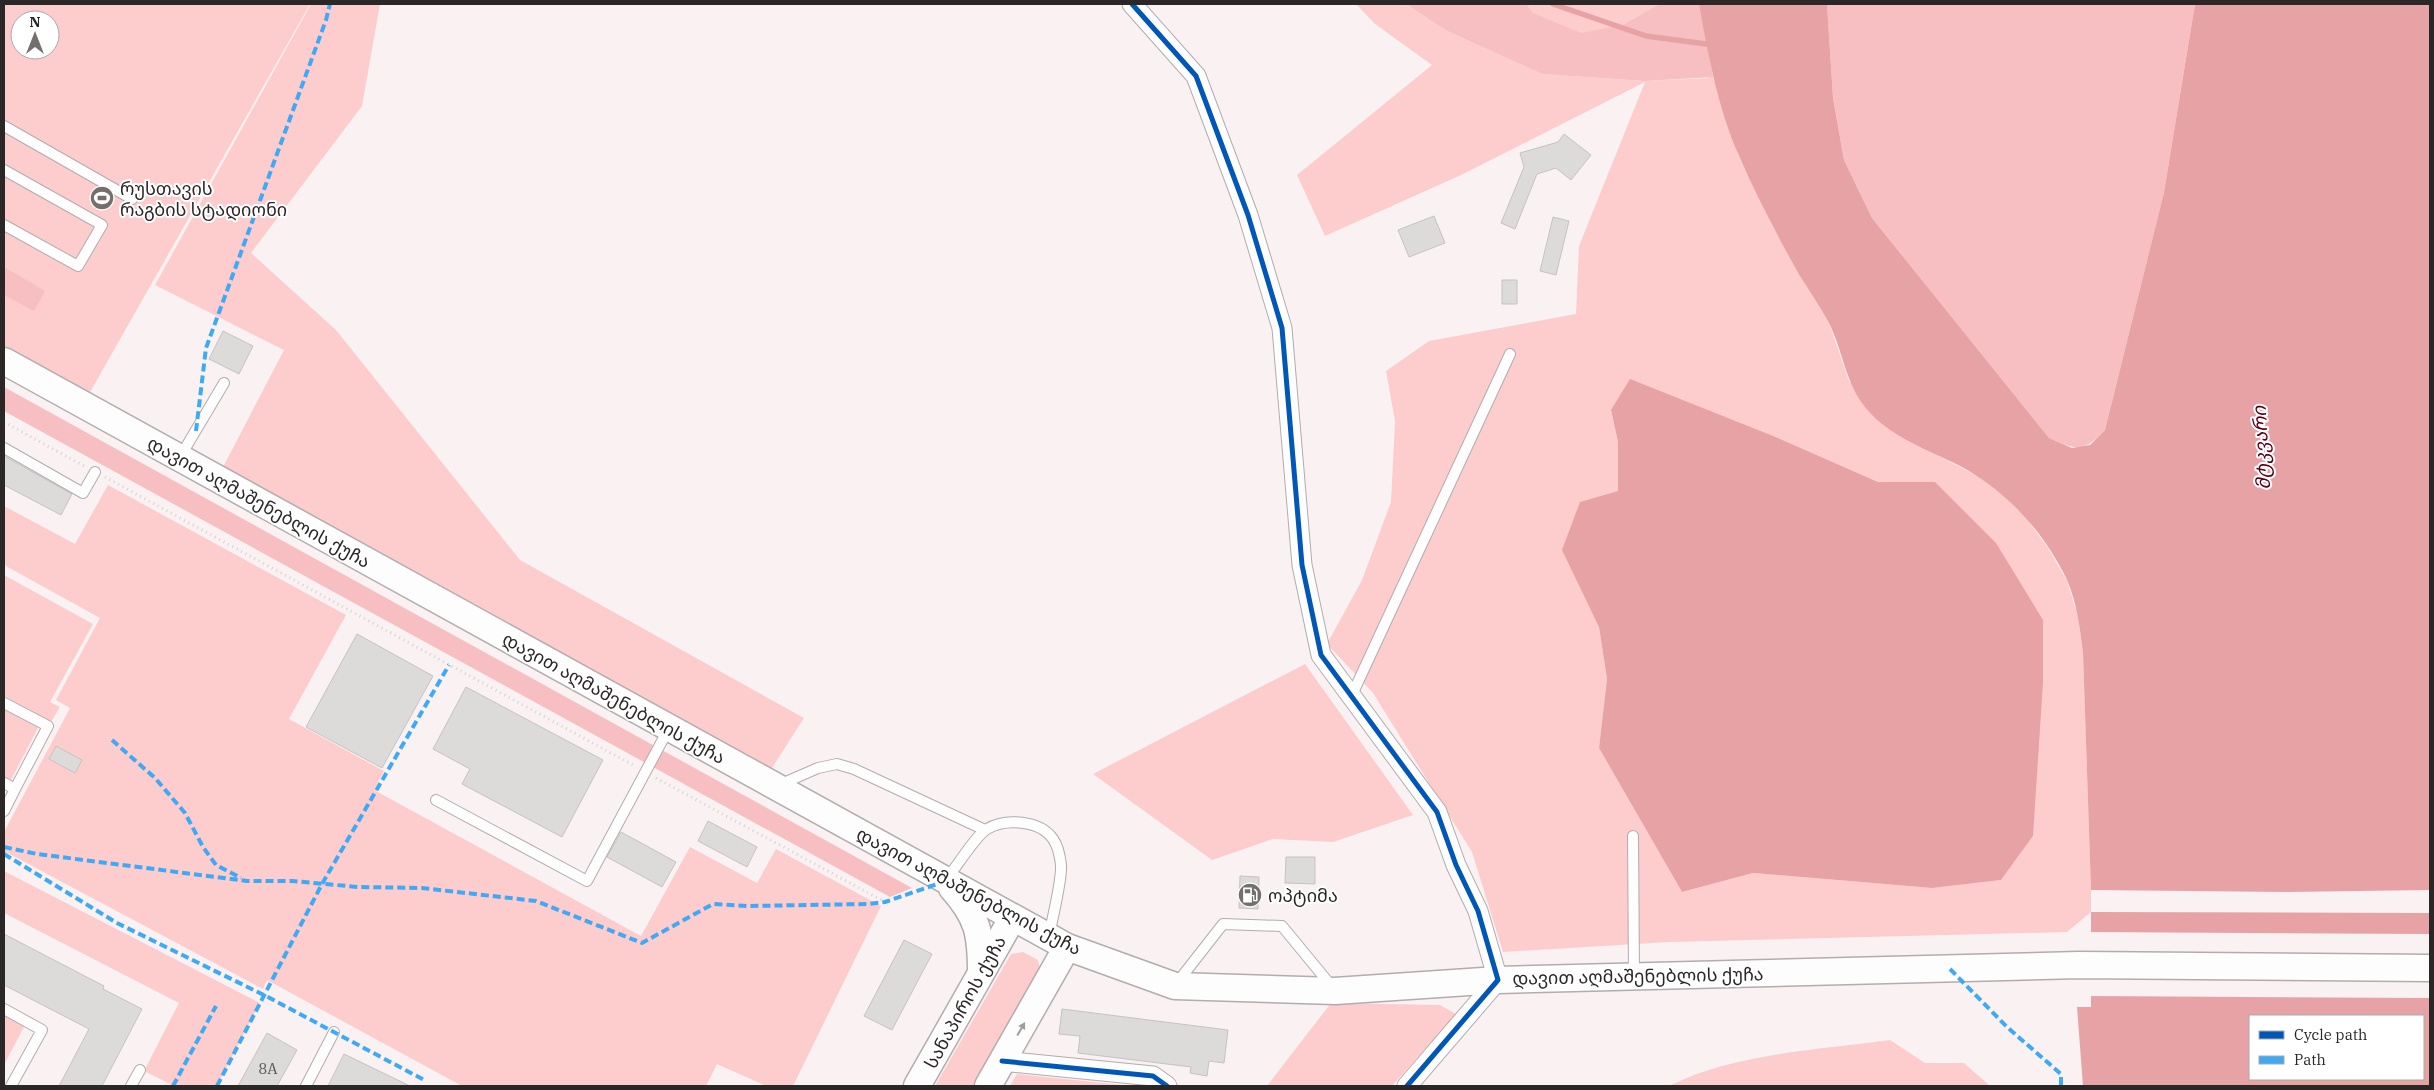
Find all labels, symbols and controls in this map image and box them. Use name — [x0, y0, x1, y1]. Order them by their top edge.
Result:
north arrow — [10, 10, 60, 60]
text: N — [29, 13, 41, 31]
place label: რუსთავის რაგბის სტადიონი — [120, 177, 287, 221]
sports icon: რუსთავის რაგბის სტადიონი — [89, 185, 115, 211]
water label: მტკვარი — [2247, 404, 2275, 491]
street label: დავით აღმაშენებლის ქუჩა — [144, 431, 374, 573]
street label: დავით აღმაშენებლის ქუჩა — [499, 627, 729, 769]
street label: დავით აღმაშენებლის ქუჩა — [853, 822, 1085, 960]
fuel station icon: ოპტიმა — [1237, 882, 1263, 908]
place label: ოპტიმა — [1268, 884, 1338, 907]
street label: სანაპიროს ქუჩა — [919, 932, 1011, 1072]
street label: დავით აღმაშენებლის ქუჩა — [1512, 962, 1764, 990]
legend — [2249, 1015, 2424, 1080]
one-way arrow — [1016, 1022, 1025, 1035]
text: Cycle path — [2294, 1025, 2367, 1044]
text: Path — [2294, 1050, 2326, 1069]
house number: 8A — [258, 1059, 278, 1078]

